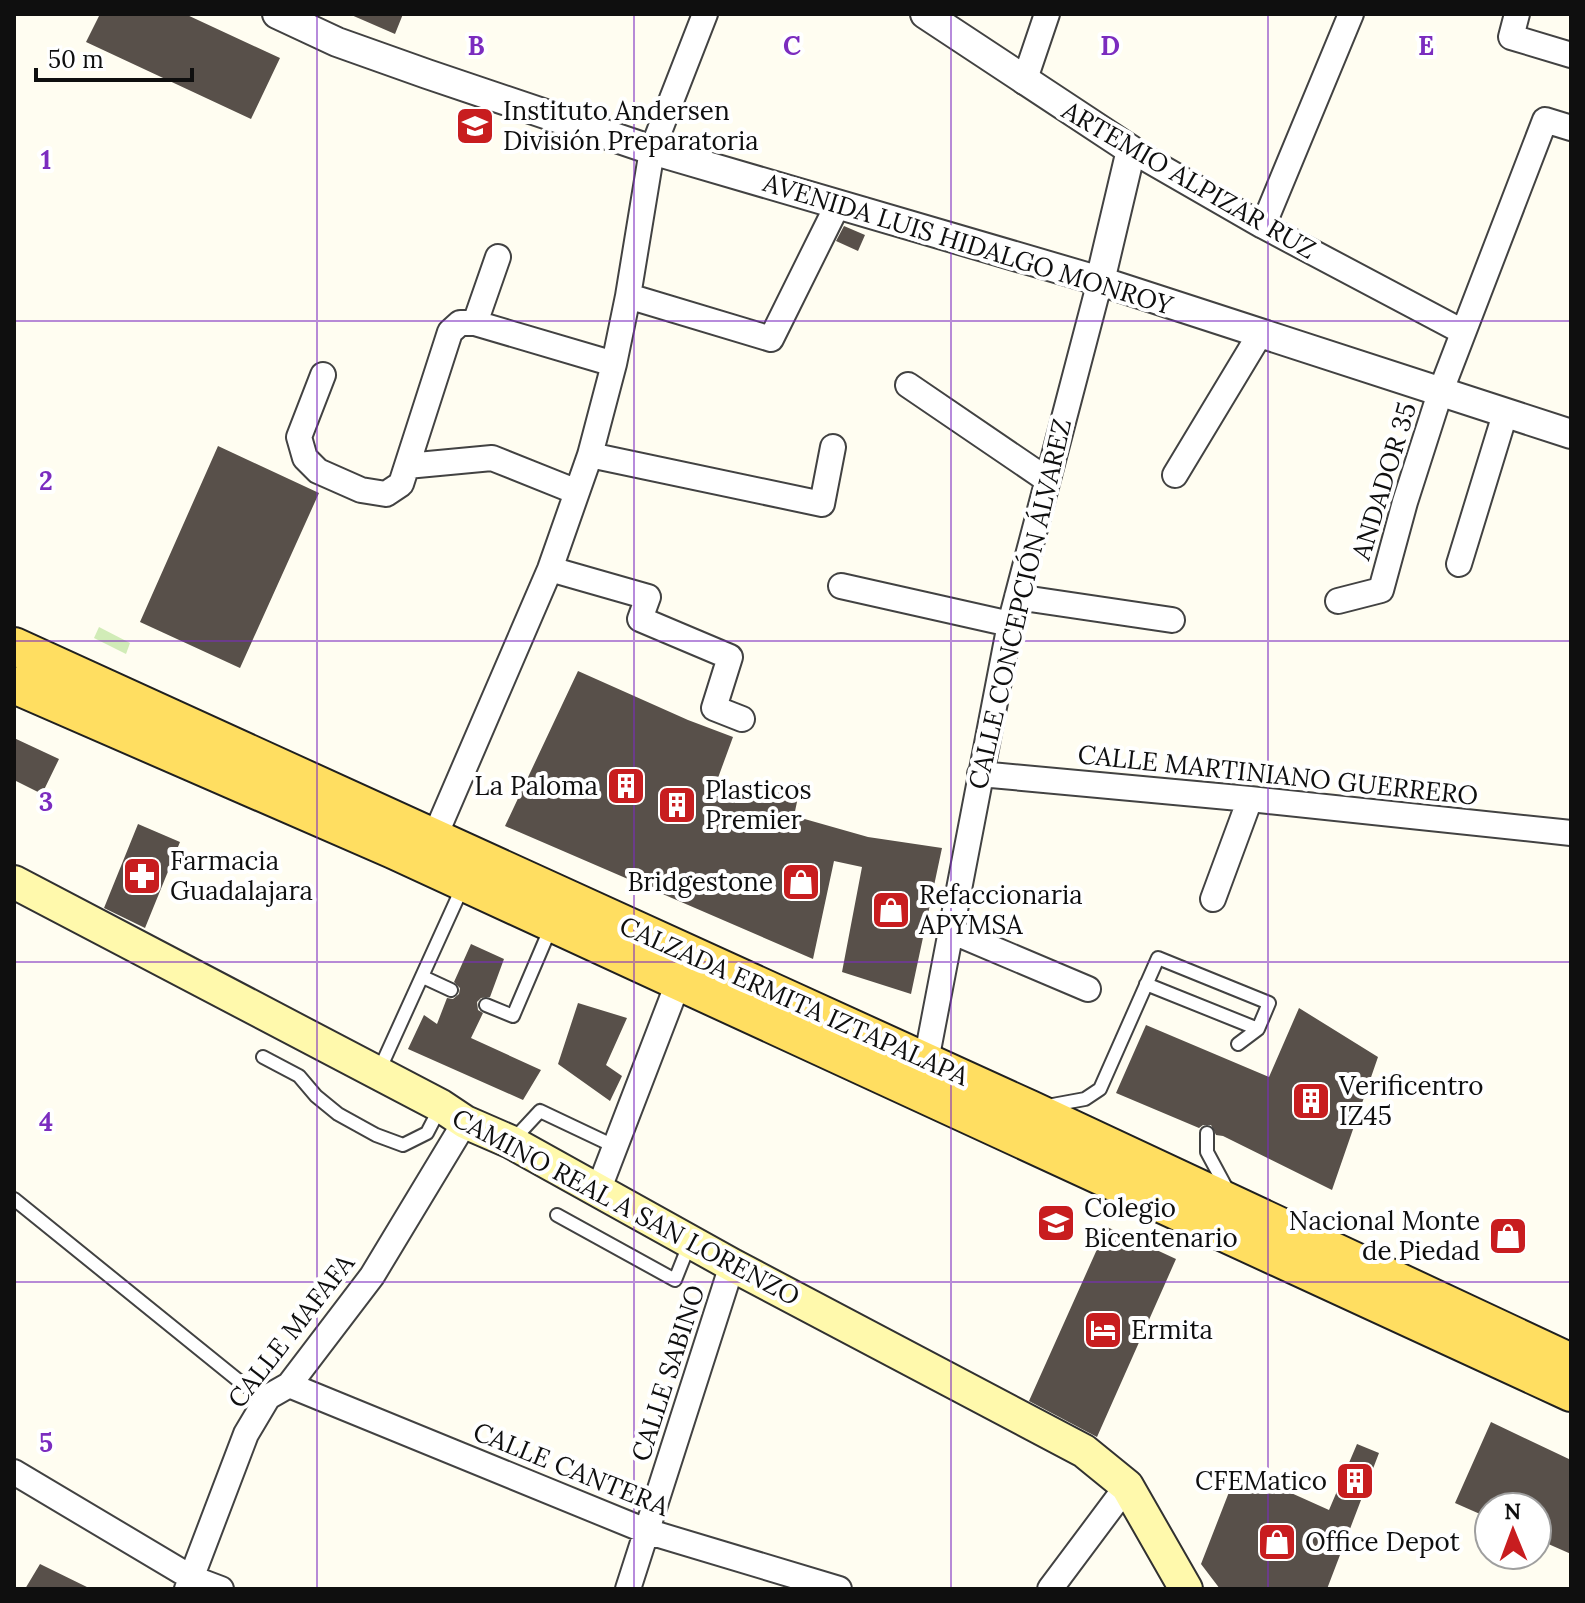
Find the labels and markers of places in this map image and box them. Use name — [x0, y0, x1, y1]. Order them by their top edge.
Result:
place label: Instituto Andersen División Preparatoria — [503, 94, 759, 157]
school or university icon: Instituto Andersen División Preparatoria — [454, 105, 496, 147]
building icon: La Paloma — [605, 765, 647, 807]
place label: La Paloma — [474, 769, 598, 802]
place label: Plasticos Premier — [705, 773, 811, 836]
building icon: Plasticos Premier — [656, 784, 698, 826]
place label: Farmacia Guadalajara — [170, 844, 313, 907]
pharmacy icon: Farmacia Guadalajara — [121, 855, 163, 897]
shop icon: Bridgestone — [780, 861, 822, 903]
place label: Bridgestone — [627, 865, 773, 898]
place label: Refaccionaria APYMSA — [918, 878, 1083, 941]
shop icon: Refaccionaria APYMSA — [870, 889, 912, 931]
place label: Verificentro IZ45 — [1338, 1069, 1484, 1132]
building icon: Verificentro IZ45 — [1290, 1080, 1332, 1122]
place label: Colegio Bicentenario — [1084, 1191, 1238, 1254]
school or university icon: Colegio Bicentenario — [1035, 1202, 1077, 1244]
place label: Nacional Monte de Piedad — [1289, 1204, 1480, 1267]
shop icon: Nacional Monte de Piedad — [1487, 1215, 1529, 1257]
hotel icon: Ermita — [1082, 1309, 1124, 1351]
place label: Ermita — [1131, 1313, 1213, 1346]
building icon: CFEMatico — [1334, 1460, 1376, 1502]
place label: CFEMatico — [1195, 1464, 1327, 1497]
shop icon: Office Depot — [1256, 1521, 1298, 1563]
place label: Office Depot — [1305, 1525, 1460, 1558]

